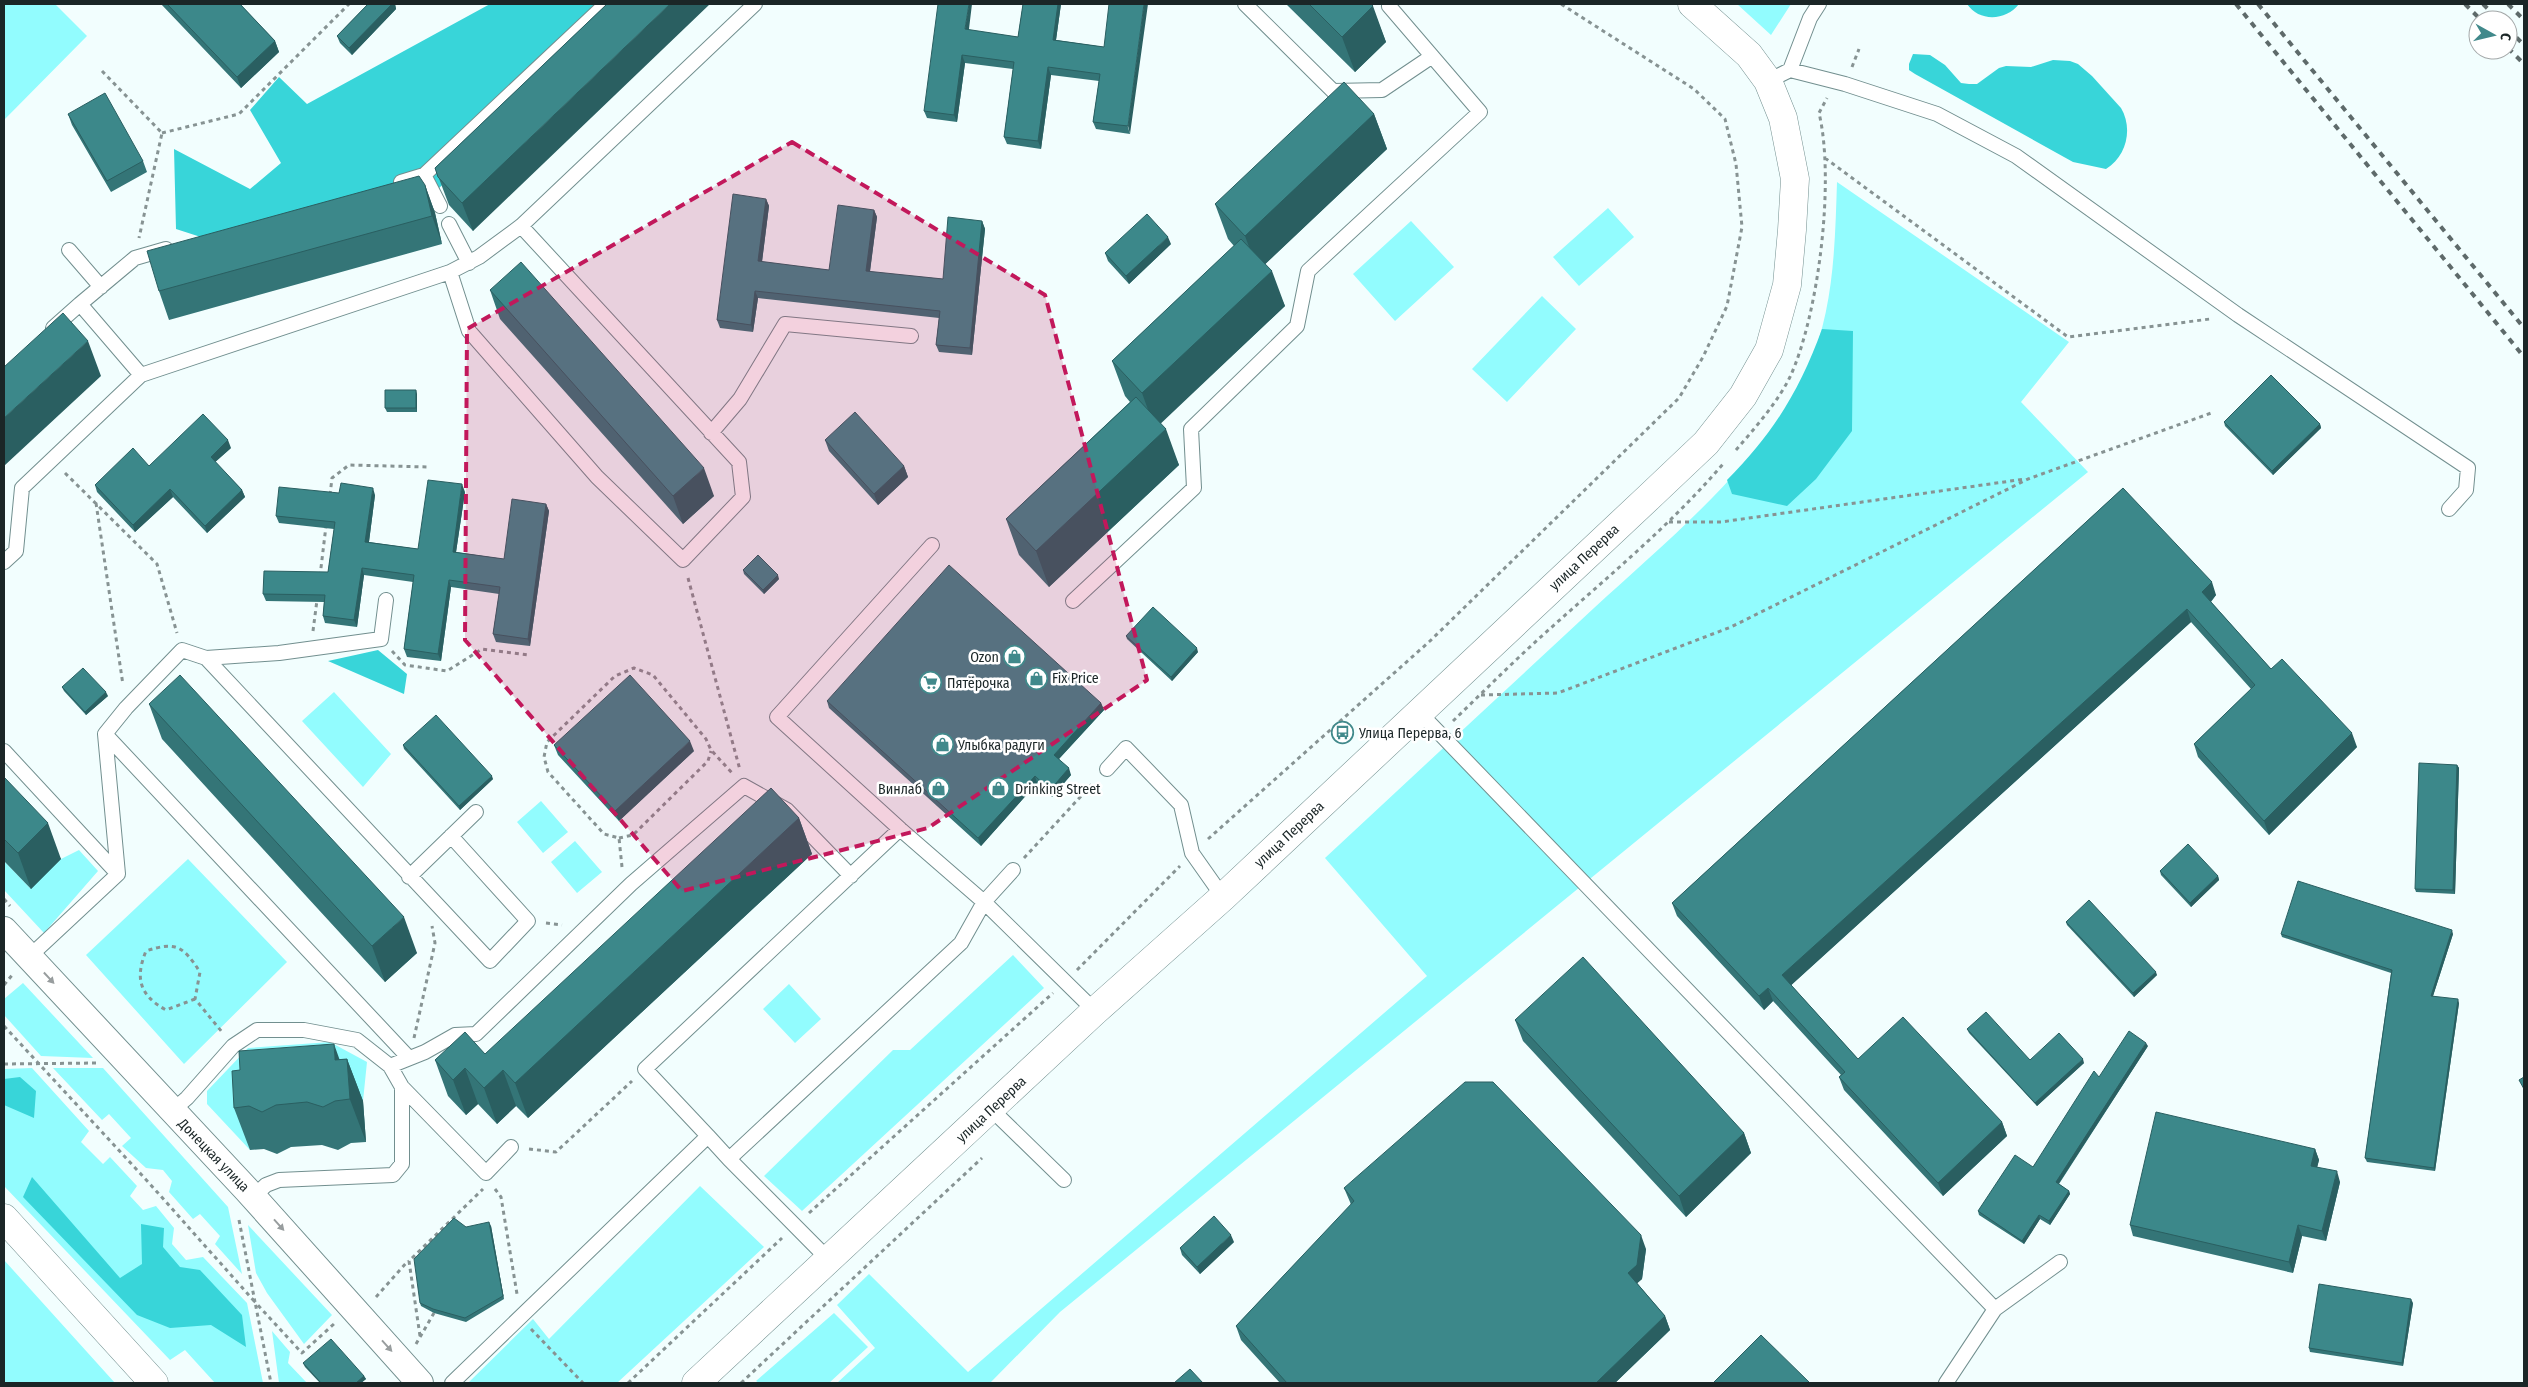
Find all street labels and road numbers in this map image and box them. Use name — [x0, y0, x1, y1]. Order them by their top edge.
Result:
street label: улица Перерва — [1546, 521, 1623, 594]
street label: улица Перерва — [1251, 798, 1328, 871]
street label: улица Перерва — [953, 1073, 1030, 1146]
street label: Донецкая улица — [174, 1114, 253, 1196]

